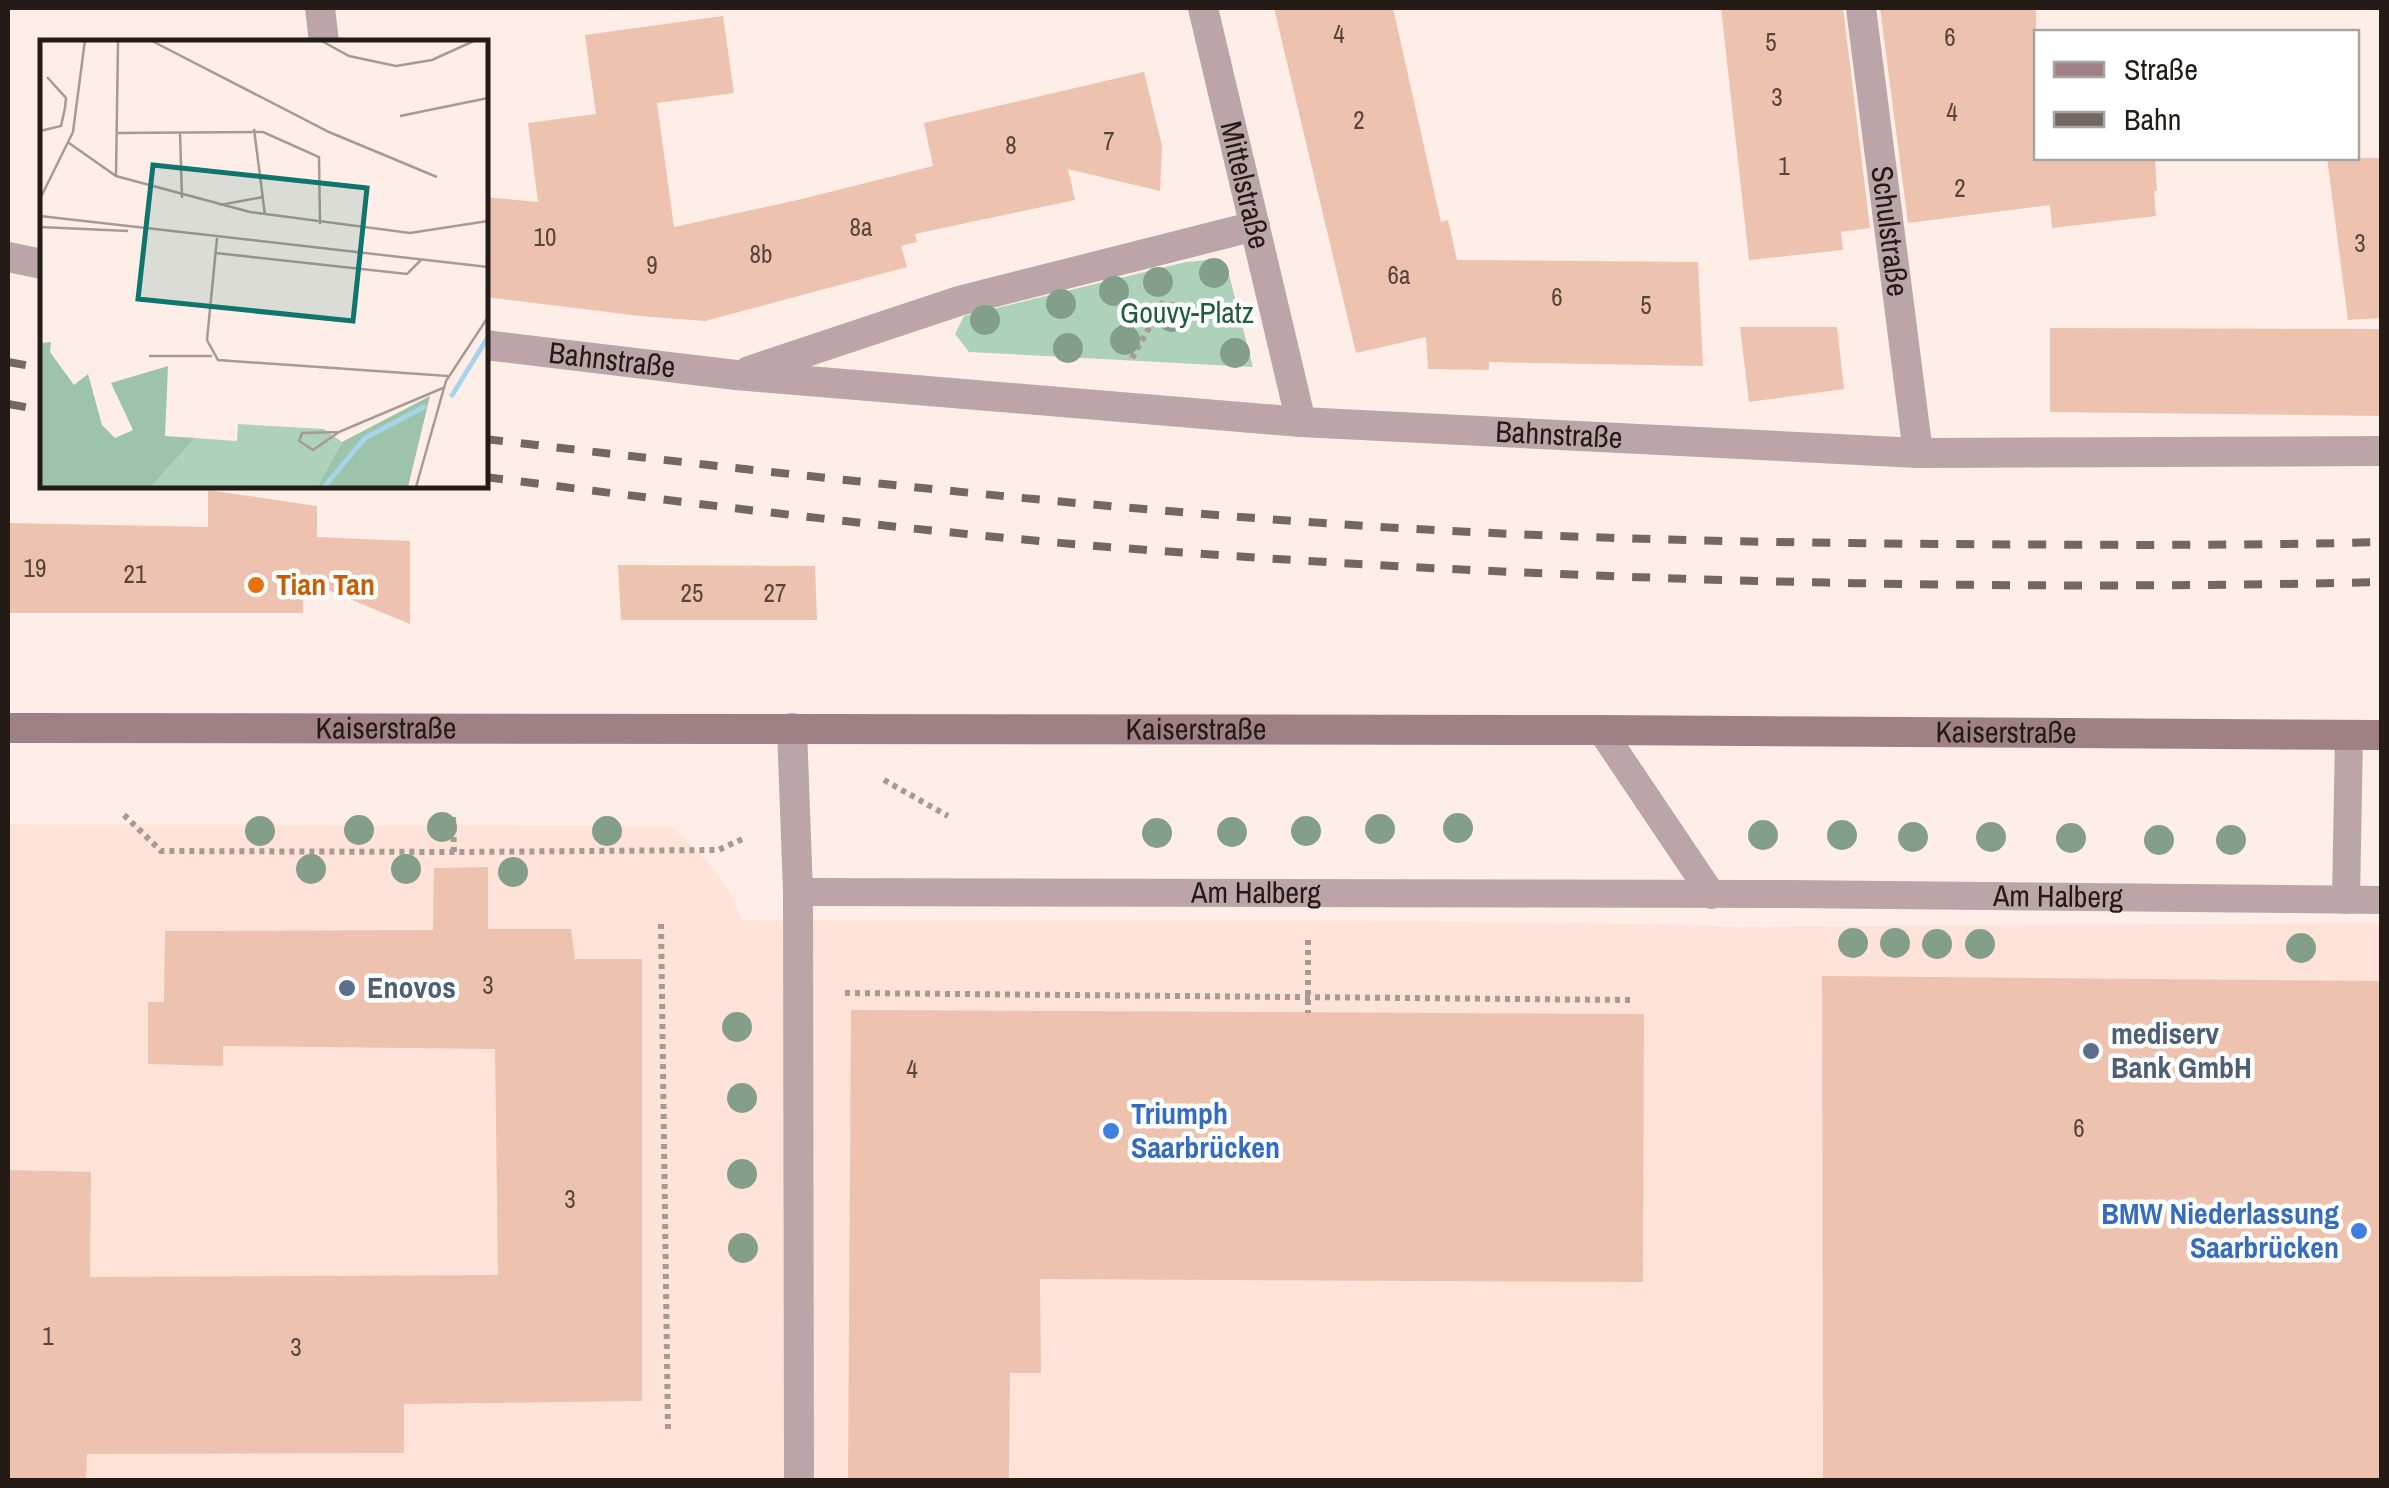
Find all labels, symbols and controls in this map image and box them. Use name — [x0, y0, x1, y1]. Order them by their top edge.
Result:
house number: 4 — [1333, 17, 1345, 51]
house number: 6 — [1944, 20, 1956, 54]
house number: 5 — [1765, 25, 1777, 59]
legend — [2034, 30, 2359, 160]
inset map — [40, 40, 488, 488]
text: Straße — [2124, 49, 2198, 89]
house number: 3 — [1771, 80, 1783, 114]
house number: 4 — [1946, 95, 1958, 129]
text: Bahn — [2124, 99, 2181, 139]
house number: 2 — [1353, 103, 1365, 137]
street label: Mittelstraße — [1211, 117, 1280, 253]
house number: 7 — [1103, 124, 1115, 158]
house number: 8 — [1005, 128, 1017, 162]
house number: 1 — [1778, 149, 1790, 183]
street label: Schulstraße — [1862, 163, 1919, 299]
house number: 2 — [1954, 171, 1966, 205]
house number: 8a — [850, 210, 873, 244]
house number: 10 — [534, 220, 556, 254]
house number: 3 — [2354, 226, 2366, 260]
house number: 8b — [750, 237, 772, 271]
house number: 9 — [646, 248, 658, 282]
house number: 6a — [1388, 258, 1411, 292]
house number: 6 — [1551, 280, 1563, 314]
house number: 5 — [1640, 288, 1652, 322]
park label: Gouvy-Platz — [1120, 292, 1254, 332]
street label: Bahnstraße — [547, 332, 678, 387]
street label: Bahnstraße — [1494, 411, 1624, 457]
house number: 19 — [24, 551, 46, 585]
house number: 21 — [124, 557, 147, 591]
place label: Tian Tan — [276, 564, 375, 604]
marker: Tian Tan — [245, 574, 267, 596]
house number: 25 — [681, 576, 703, 610]
house number: 27 — [764, 576, 786, 610]
street label: Kaiserstraße — [316, 707, 456, 748]
street label: Kaiserstraße — [1126, 708, 1266, 749]
street label: Kaiserstraße — [1935, 711, 2077, 752]
street label: Am Halberg — [1190, 872, 1321, 912]
street label: Am Halberg — [1992, 875, 2123, 916]
place label: Enovos — [367, 967, 456, 1007]
house number: 3 — [482, 968, 494, 1002]
marker: Enovos — [336, 977, 358, 999]
place label: mediserv Bank GmbH — [2111, 1013, 2252, 1087]
marker: mediserv Bank GmbH — [2080, 1040, 2102, 1062]
house number: 4 — [906, 1052, 918, 1086]
place label: Triumph Saarbrücken — [1131, 1093, 1280, 1167]
house number: 6 — [2073, 1111, 2085, 1145]
marker: Triumph Saarbrücken — [1100, 1120, 1122, 1142]
house number: 3 — [564, 1182, 576, 1216]
place label: BMW Niederlassung Saarbrücken — [2101, 1193, 2339, 1267]
marker: BMW Niederlassung Saarbrücken — [2348, 1220, 2370, 1242]
house number: 1 — [42, 1319, 54, 1353]
house number: 3 — [290, 1330, 302, 1364]

